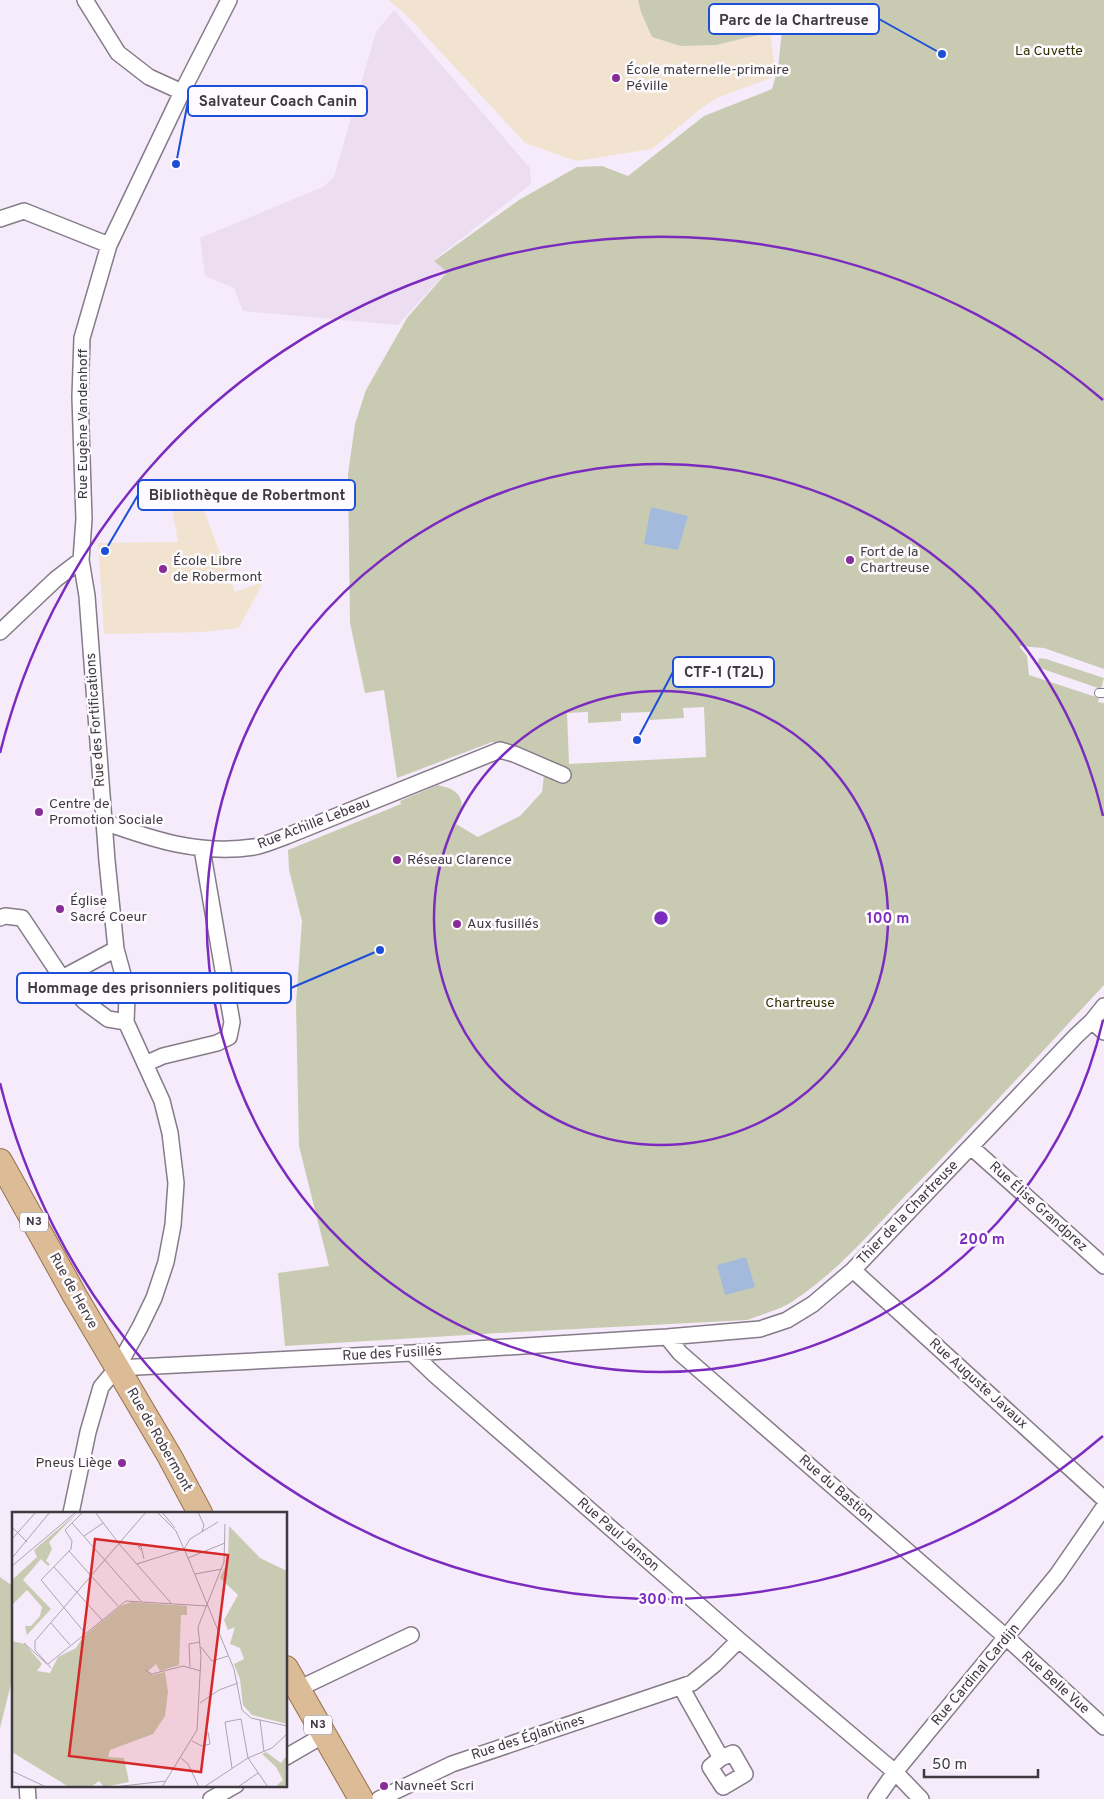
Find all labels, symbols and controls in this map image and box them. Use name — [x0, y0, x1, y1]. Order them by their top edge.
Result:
callout: Parc de la Chartreuse — [709, 4, 879, 34]
text: Parc de la Chartreuse — [719, 12, 869, 31]
park label: La Cuvette — [1015, 43, 1083, 60]
place label: École maternelle-primaire Péville — [626, 61, 789, 95]
marker: École maternelle-primaire Péville — [610, 72, 622, 84]
callout: Salvateur Coach Canin — [188, 86, 367, 116]
text: Salvateur Coach Canin — [199, 93, 357, 112]
street label: Rue Eugène Vandenhoff — [75, 348, 92, 499]
callout: Bibliothèque de Robertmont — [138, 480, 355, 510]
text: Bibliothèque de Robertmont — [149, 487, 345, 506]
place label: Fort de la Chartreuse — [860, 544, 929, 577]
place label: École Libre de Robermont — [173, 552, 262, 586]
marker: Fort de la Chartreuse — [844, 554, 856, 566]
marker: École Libre de Robermont — [157, 563, 169, 575]
street label: Rue des Fortifications — [83, 652, 109, 788]
callout: CTF-1 (T2L) — [673, 657, 774, 687]
text: CTF-1 (T2L) — [684, 664, 764, 683]
street label: Rue Achille Lebeau — [255, 795, 373, 853]
place label: Centre de Promotion Sociale — [49, 796, 163, 829]
marker: Centre de Promotion Sociale — [33, 806, 45, 818]
place label: Réseau Clarence — [407, 852, 512, 869]
marker: Réseau Clarence — [391, 854, 403, 866]
place label: Église Sacré Coeur — [70, 892, 148, 926]
marker: Église Sacré Coeur — [54, 903, 66, 915]
centre of rings — [652, 909, 670, 927]
text: 100 m — [867, 910, 909, 929]
place label: Aux fusillés — [467, 916, 539, 933]
marker: Aux fusillés — [451, 918, 463, 930]
callout: Hommage des prisonniers politiques — [17, 973, 291, 1003]
text: Hommage des prisonniers politiques — [27, 980, 281, 999]
park label: Chartreuse — [765, 995, 835, 1012]
street label: Thier de la Chartreuse — [854, 1157, 962, 1269]
street label: Rue Élise Grandprez — [985, 1158, 1091, 1256]
road number: N3 — [20, 1212, 48, 1232]
text: 200 m — [959, 1231, 1005, 1250]
street label: Rue de Herve — [45, 1250, 101, 1332]
street label: Rue Auguste Javaux — [925, 1335, 1031, 1433]
street label: Rue des Fusillés — [342, 1343, 442, 1365]
street label: Rue de Robermont — [122, 1385, 196, 1495]
street label: Rue du Bastion — [795, 1452, 877, 1526]
place label: Pneus Liège — [36, 1455, 112, 1472]
marker: Pneus Liège — [116, 1457, 128, 1469]
street label: Rue Paul Janson — [573, 1495, 663, 1575]
inset map — [12, 1512, 288, 1786]
text: 300 m — [638, 1591, 684, 1610]
street label: Rue Cardinal Cardijn — [928, 1620, 1024, 1730]
street label: Rue Belle Vue — [1017, 1648, 1093, 1718]
street label: Rue des Églantines — [469, 1711, 587, 1764]
road number: N3 — [304, 1716, 332, 1734]
scale bar — [924, 1746, 1038, 1778]
text: 50 m — [932, 1756, 967, 1775]
place label: Navneet Scri — [394, 1778, 474, 1795]
marker: Navneet Scri — [378, 1780, 390, 1792]

